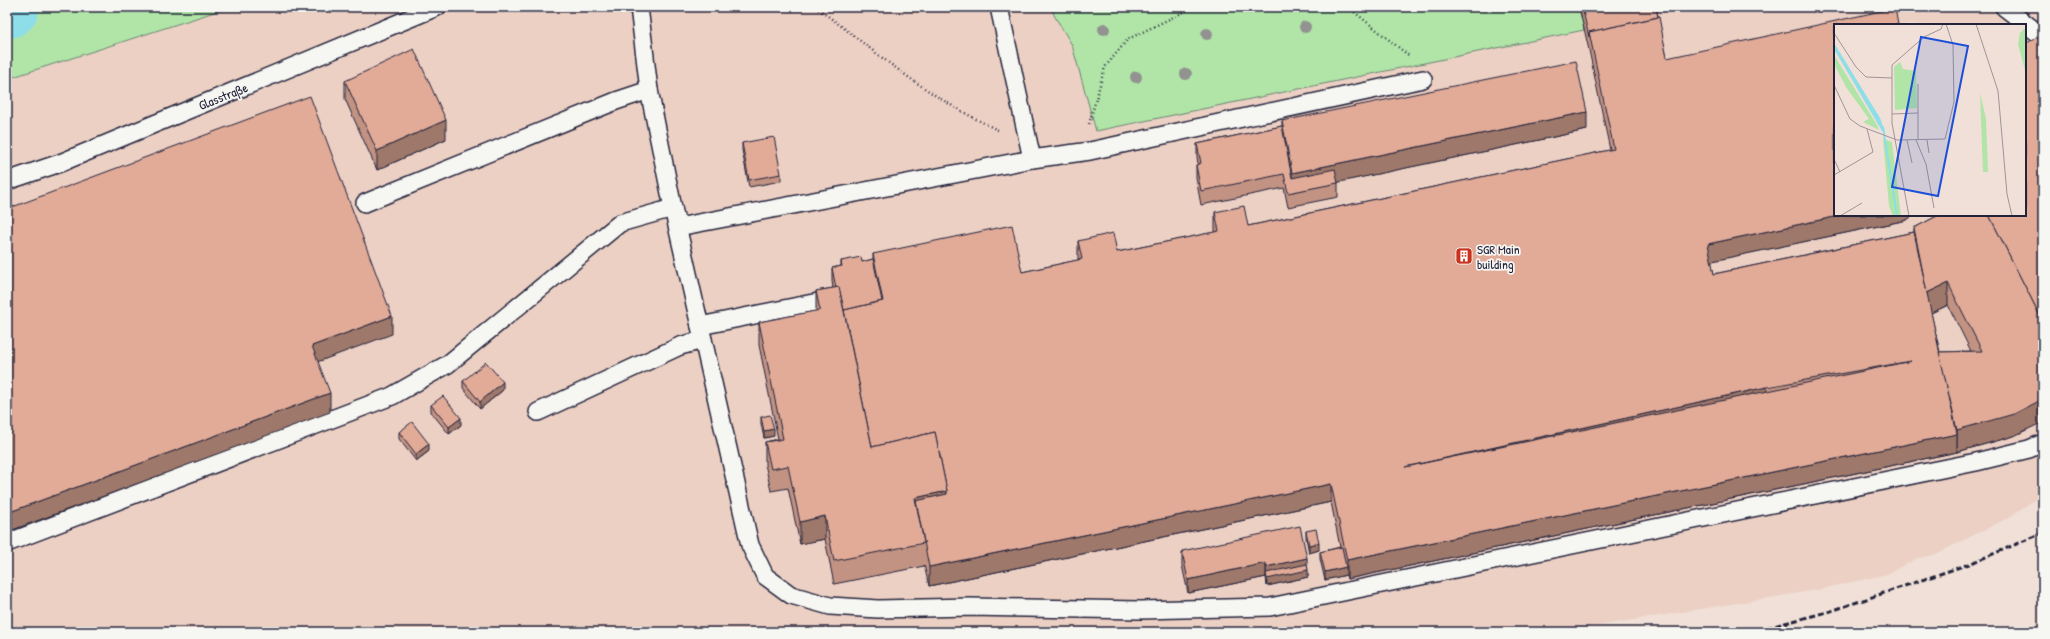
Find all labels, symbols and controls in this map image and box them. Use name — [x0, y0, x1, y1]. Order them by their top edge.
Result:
inset map — [1834, 24, 2026, 216]
street label: Glasstraße — [196, 78, 250, 114]
place label: SGR Main building — [1477, 240, 1520, 273]
building icon: SGR Main building — [1454, 246, 1474, 266]

